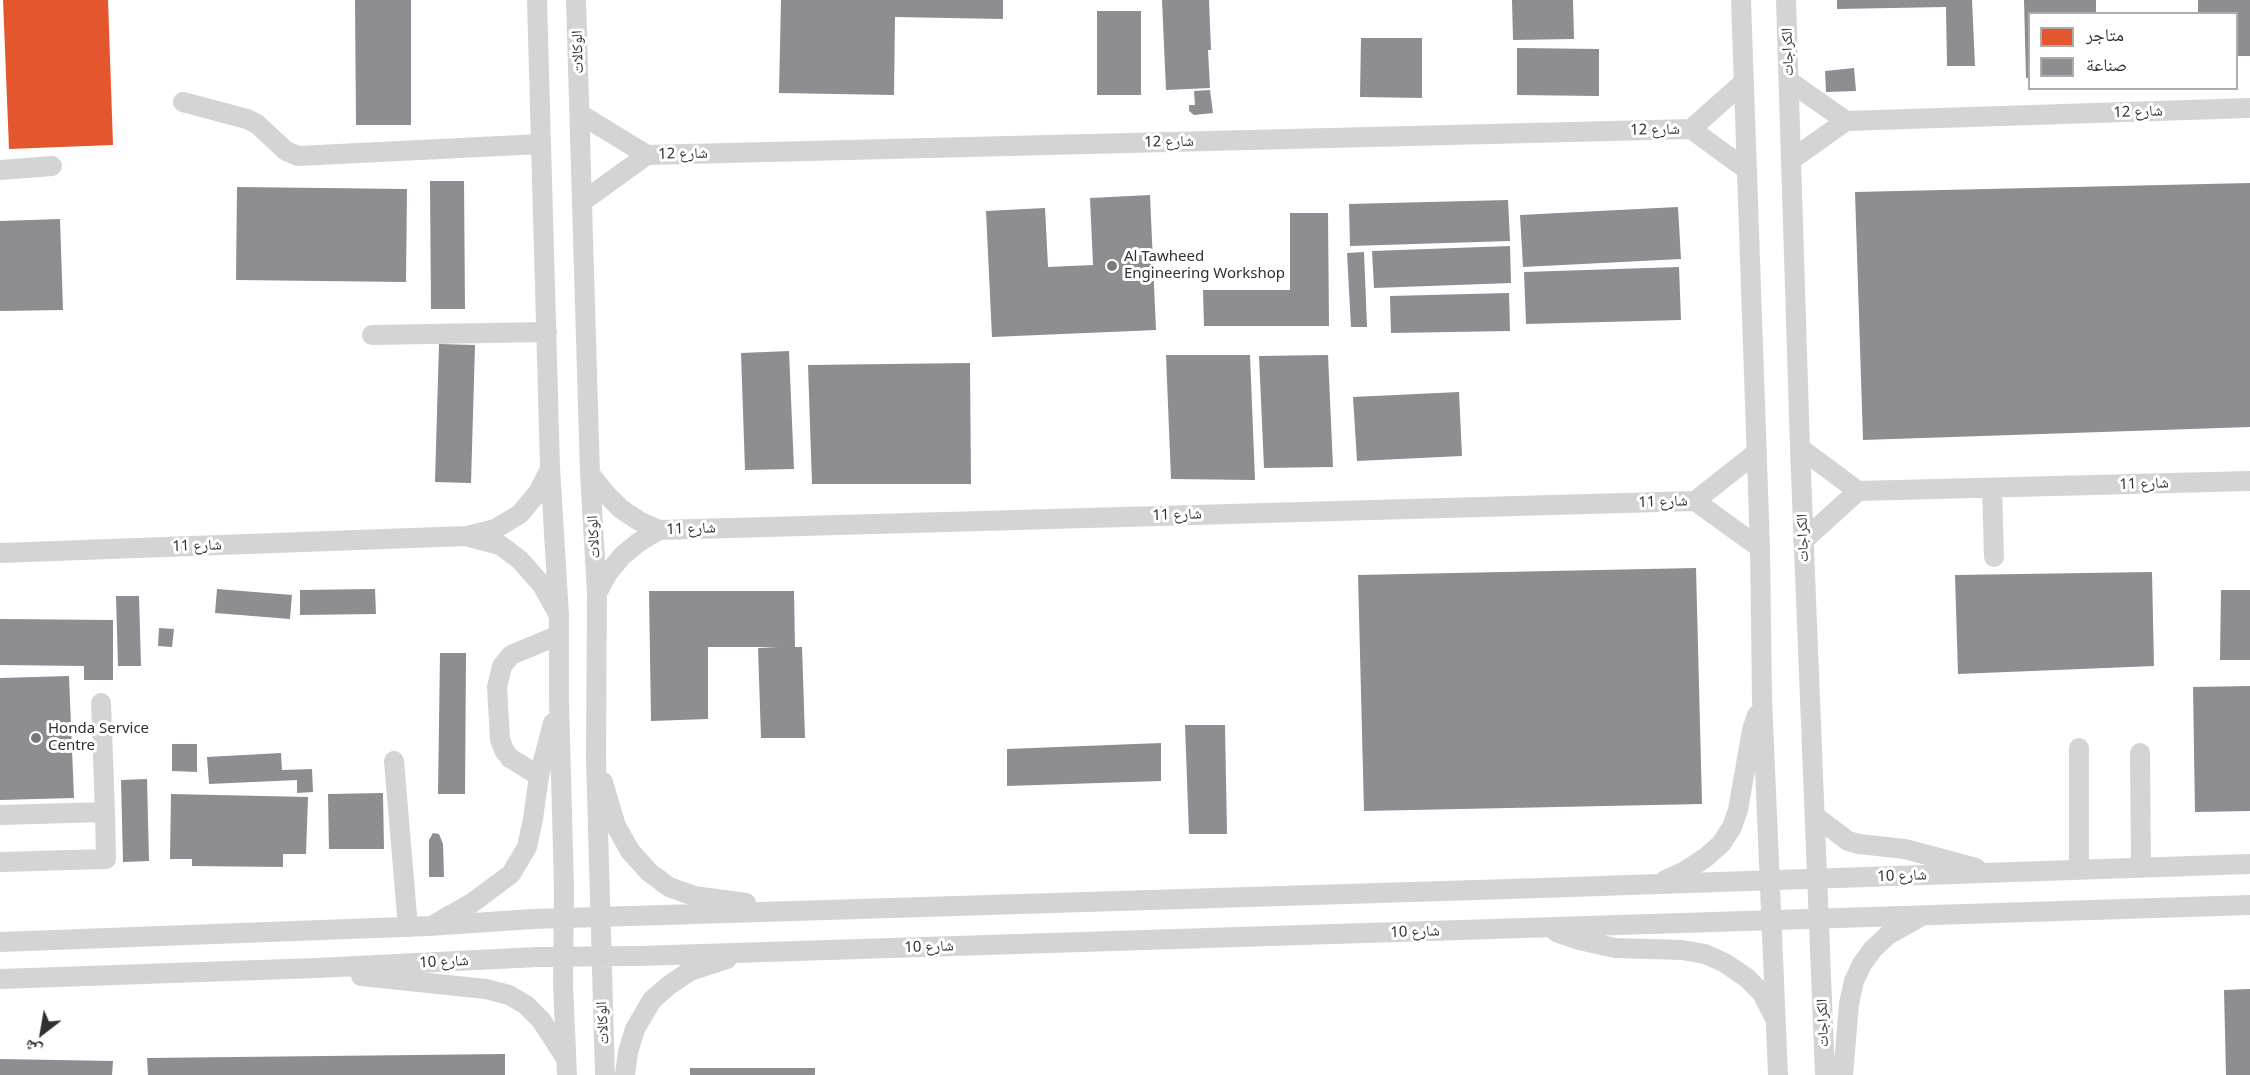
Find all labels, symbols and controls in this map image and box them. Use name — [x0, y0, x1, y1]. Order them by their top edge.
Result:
legend — [2028, 12, 2238, 90]
text: متاجر — [2086, 22, 2124, 46]
street label: الكراجات — [1778, 28, 1798, 76]
street label: الوكالات — [568, 30, 588, 74]
text: صناعة — [2086, 52, 2127, 76]
street label: شارع 12 — [2113, 102, 2163, 122]
street label: شارع 12 — [1630, 121, 1680, 139]
street label: شارع 12 — [1144, 133, 1194, 151]
street label: شارع 12 — [658, 145, 708, 163]
place label: Al Tawheed Engineering Workshop — [1124, 248, 1285, 283]
marker: Al Tawheed Engineering Workshop — [1105, 259, 1119, 273]
street label: شارع 11 — [2119, 474, 2169, 494]
street label: شارع 11 — [1638, 492, 1688, 512]
street label: شارع 11 — [1152, 505, 1202, 525]
street label: الكراجات — [1793, 514, 1813, 562]
street label: الوكالات — [584, 515, 604, 559]
street label: شارع 11 — [666, 519, 716, 539]
street label: شارع 11 — [172, 536, 222, 556]
place label: Honda Service Centre — [48, 720, 149, 755]
marker: Honda Service Centre — [29, 731, 43, 745]
street label: شارع 10 — [1877, 866, 1927, 886]
street label: شارع 10 — [1390, 922, 1440, 942]
street label: شارع 10 — [904, 937, 954, 957]
street label: شارع 10 — [419, 952, 469, 972]
street label: الكراجات — [1813, 999, 1833, 1047]
street label: الوكالات — [593, 1001, 613, 1045]
north arrow — [12, 1003, 72, 1063]
text: ش — [20, 1035, 46, 1062]

